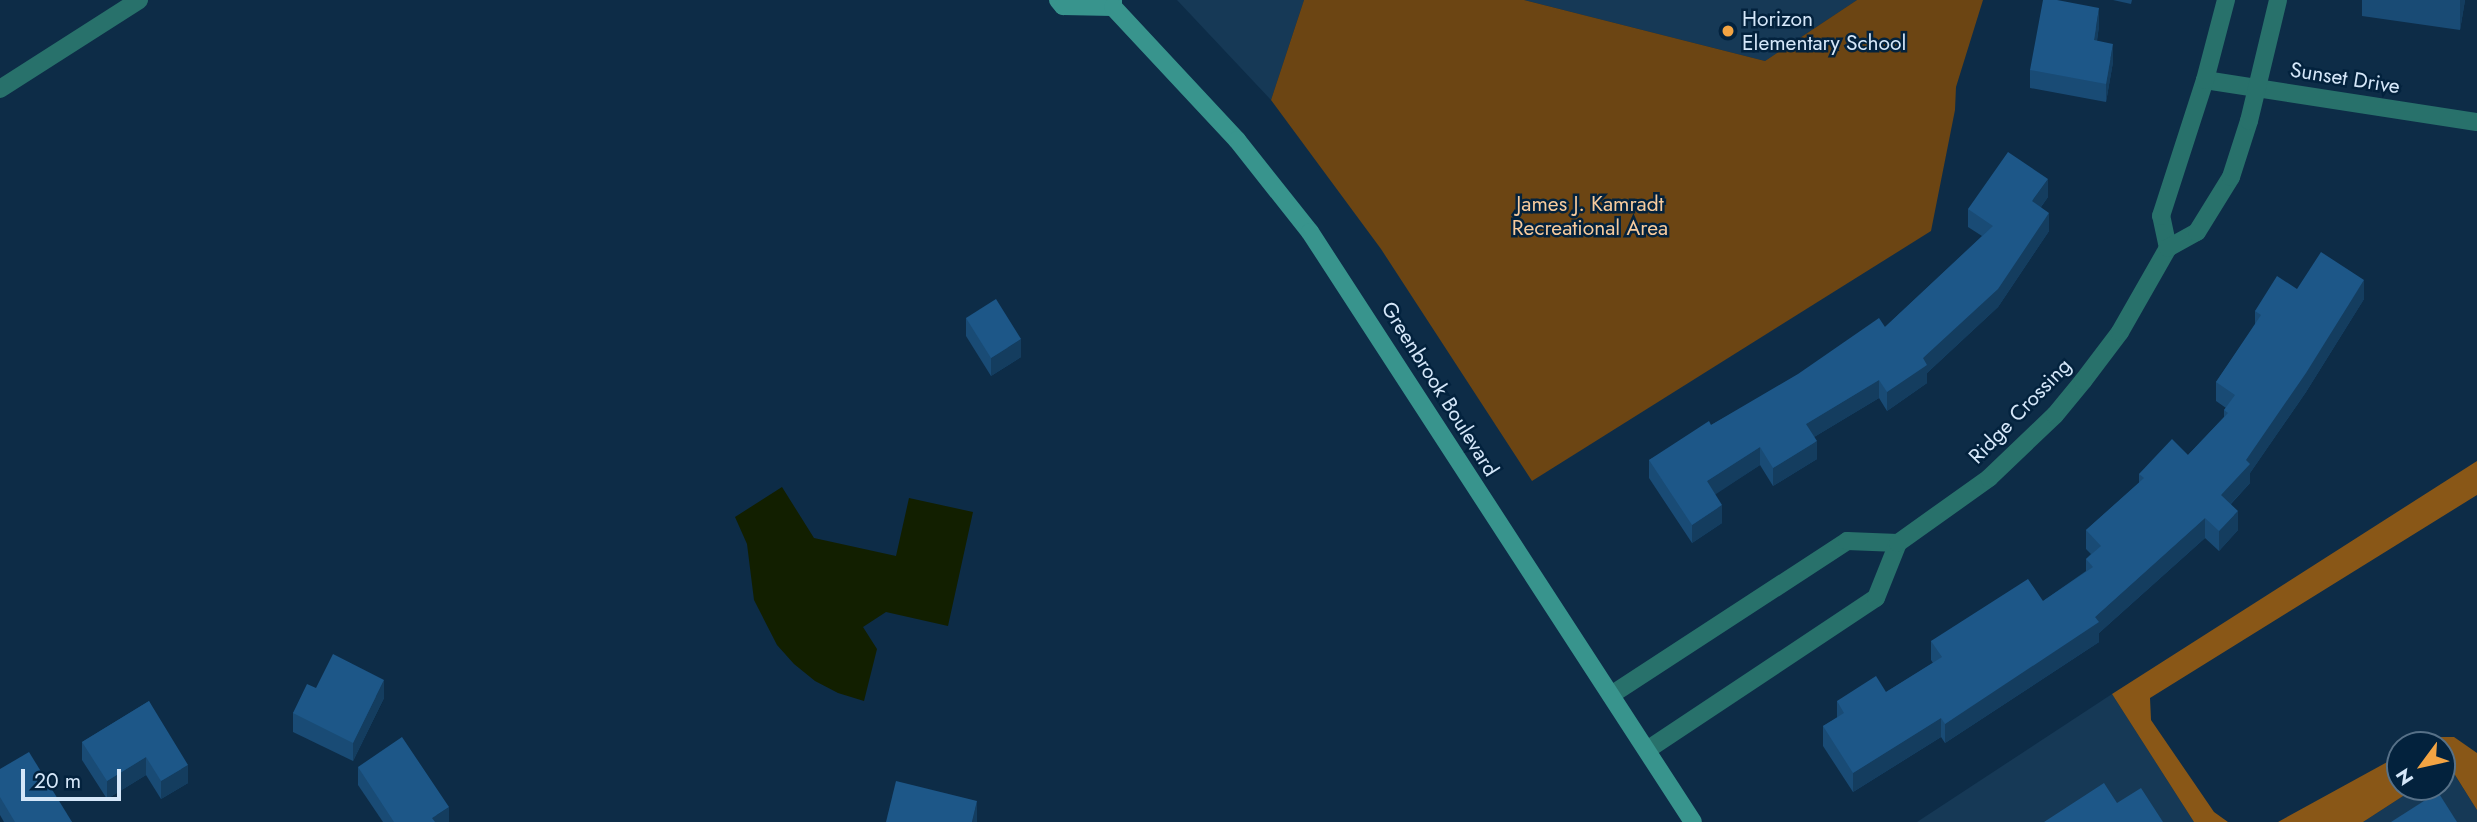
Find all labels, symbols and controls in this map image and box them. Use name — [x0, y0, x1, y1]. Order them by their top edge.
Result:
place label: Horizon Elementary School — [1742, 6, 1906, 56]
marker: Horizon Elementary School — [1720, 23, 1736, 39]
street label: Sunset Drive — [2288, 57, 2402, 99]
park label: James J. Kamradt Recreational Area — [1512, 191, 1668, 241]
street label: Greenbrook Boulevard — [1376, 297, 1504, 481]
street label: Ridge Crossing — [1964, 353, 2076, 469]
north arrow — [2386, 731, 2456, 801]
scale bar — [24, 756, 124, 800]
text: N — [2389, 763, 2420, 790]
text: 20 m — [34, 766, 81, 796]

